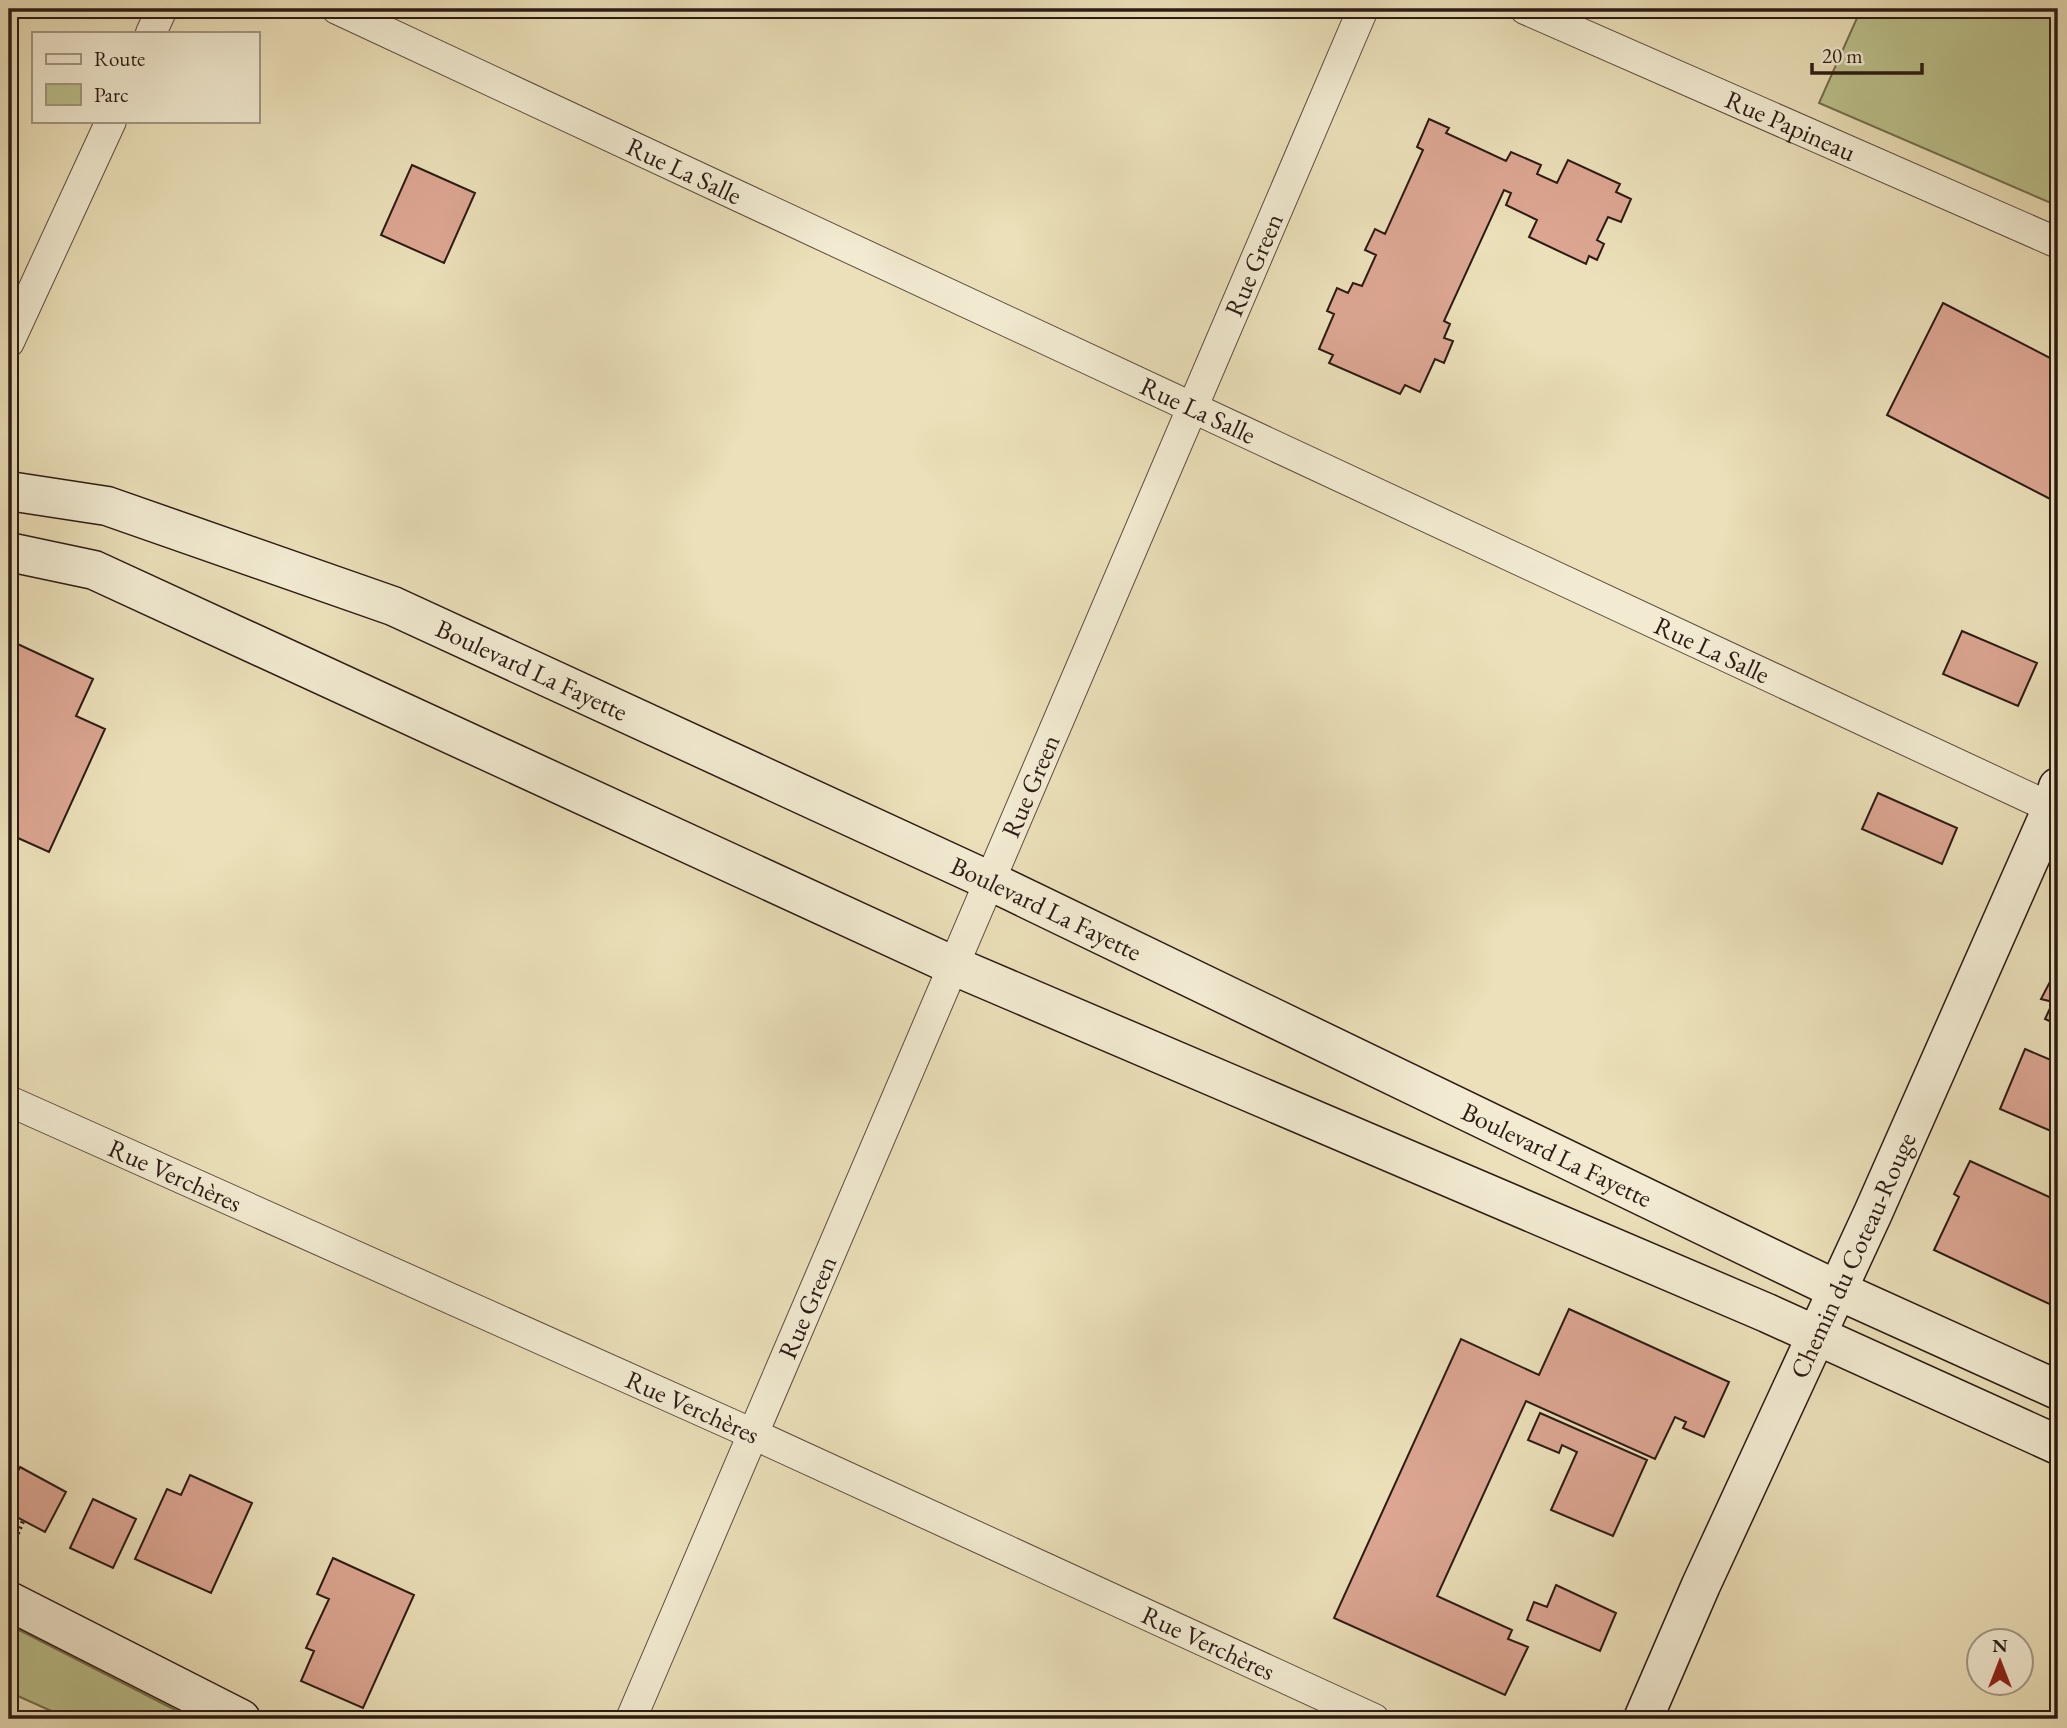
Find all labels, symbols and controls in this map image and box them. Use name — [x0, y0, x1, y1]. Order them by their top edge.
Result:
legend — [32, 32, 259, 122]
scale bar — [1812, 32, 1922, 76]
text: 20 m — [1822, 42, 1863, 69]
text: Route — [94, 45, 145, 72]
text: Parc — [94, 81, 128, 108]
street label: Rue Papineau — [1720, 82, 1861, 169]
street label: Rue La Salle — [621, 129, 747, 212]
street label: Rue Green — [1216, 208, 1291, 321]
street label: Rue La Salle — [1135, 369, 1261, 452]
street label: Rue La Salle — [1649, 608, 1775, 691]
street label: Boulevard La Fayette — [431, 611, 633, 729]
street label: Rue Green — [993, 729, 1068, 843]
street label: Boulevard La Fayette — [946, 848, 1147, 969]
street label: Boulevard La Fayette — [1456, 1094, 1658, 1215]
street label: Chemin du Coteau-Rouge — [1782, 1127, 1924, 1384]
street label: Rue Verchères — [103, 1131, 247, 1220]
street label: Rue Green — [770, 1250, 844, 1364]
street label: Rue Verchères — [621, 1362, 765, 1452]
street label: Rue Verchères — [1136, 1598, 1280, 1688]
north arrow — [1966, 1626, 2036, 1696]
text: N — [1992, 1633, 2008, 1658]

